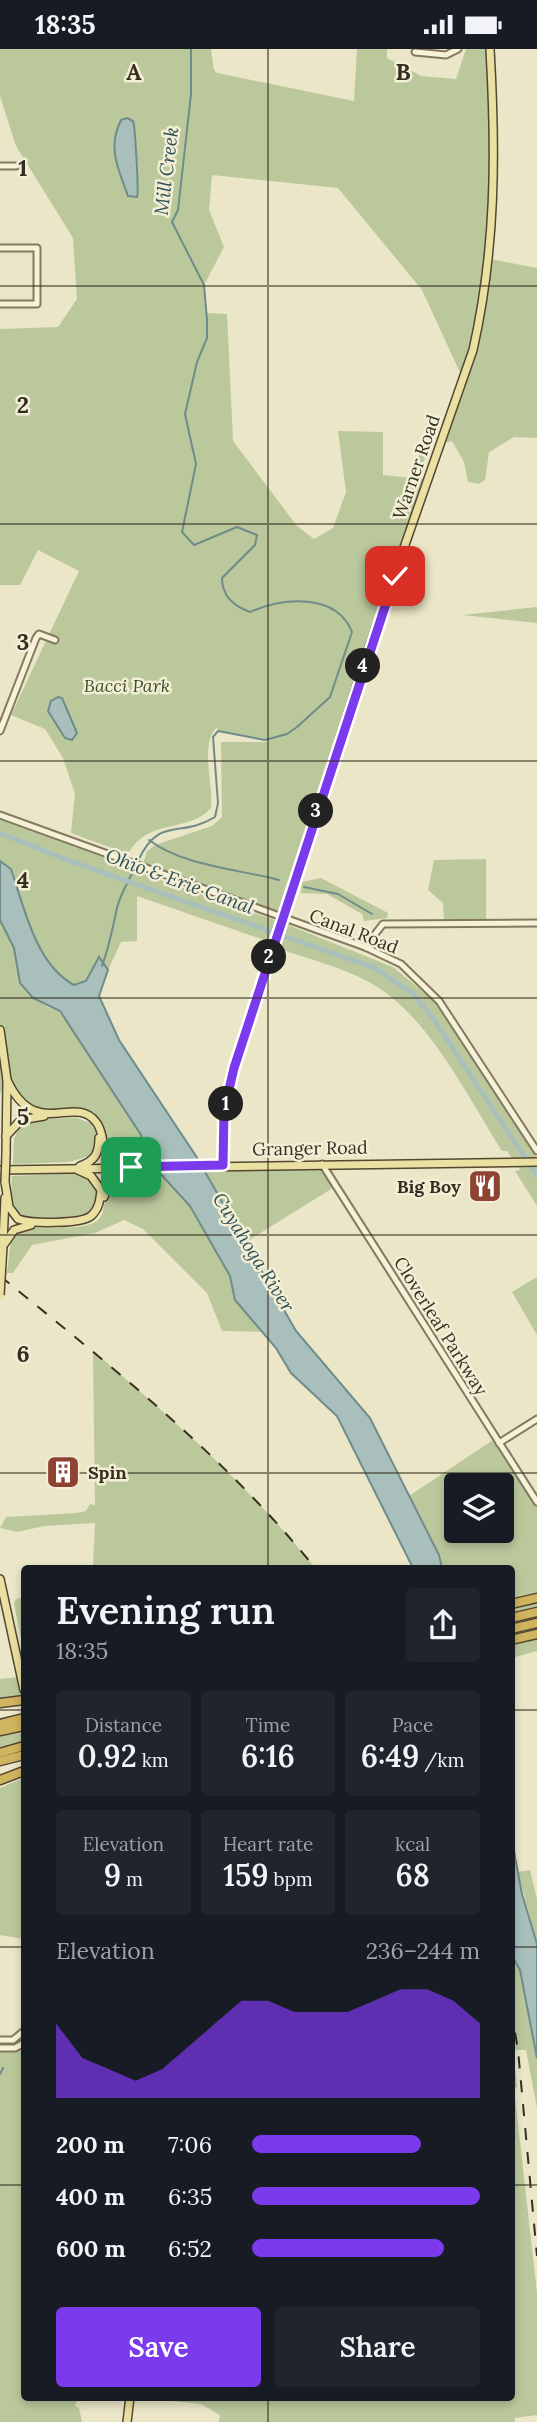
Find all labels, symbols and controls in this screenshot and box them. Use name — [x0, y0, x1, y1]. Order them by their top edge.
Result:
text: 18:35 — [35, 8, 96, 41]
text: A — [126, 57, 142, 86]
text: B — [395, 57, 411, 86]
water label: Mill Creek — [149, 125, 183, 216]
text: 1 — [18, 153, 28, 182]
text: 2 — [17, 390, 29, 419]
street label: Warner Road — [387, 411, 445, 522]
pin — [365, 546, 425, 606]
icon: check — [376, 557, 414, 595]
text: 3 — [17, 627, 29, 656]
pin: 4 — [346, 649, 380, 683]
text: 4 — [357, 653, 368, 677]
park label: Bacci Park — [84, 674, 170, 697]
pin: 3 — [298, 793, 334, 829]
text: 3 — [310, 798, 321, 822]
water label: Ohio & Erie Canal — [102, 843, 258, 919]
text: 4 — [17, 865, 29, 894]
street label: Canal Road — [306, 904, 402, 959]
pin: 2 — [252, 939, 286, 975]
text: 2 — [263, 944, 274, 968]
pin: 1 — [208, 1087, 244, 1121]
text: 1 — [222, 1091, 229, 1115]
text: 5 — [17, 1102, 29, 1131]
street label: Granger Road — [252, 1135, 368, 1161]
pin — [101, 1137, 161, 1197]
icon: arrive — [112, 1148, 150, 1186]
restaurant icon: Big Boy — [466, 1167, 504, 1205]
place label: Big Boy — [397, 1175, 461, 1198]
water label: Cuyahoga River — [208, 1188, 300, 1316]
street label: Cloverleaf Parkway — [389, 1252, 493, 1400]
text: 6 — [16, 1339, 30, 1368]
building icon: Spin — [44, 1453, 82, 1491]
place label: Spin — [88, 1461, 127, 1484]
map controls — [444, 1473, 514, 1543]
button: layers — [444, 1473, 514, 1543]
text: Evening run — [56, 1586, 275, 1634]
button: share — [406, 1588, 480, 1662]
text: 18:35 — [56, 1636, 108, 1665]
text: Distance — [85, 1713, 162, 1737]
text: Time — [246, 1713, 290, 1737]
text: Pace — [392, 1713, 433, 1737]
text: 0.92 — [78, 1737, 137, 1775]
text: 6:16 — [241, 1737, 295, 1775]
text: 6:49 — [361, 1737, 419, 1775]
text: km — [137, 1748, 169, 1772]
text: /km — [419, 1748, 465, 1772]
text: Elevation — [83, 1832, 164, 1856]
text: Heart rate — [223, 1832, 313, 1856]
text: kcal — [395, 1832, 430, 1856]
text: 9 — [104, 1856, 121, 1894]
text: 159 — [223, 1856, 268, 1894]
text: 68 — [395, 1856, 430, 1894]
text: m — [121, 1867, 143, 1891]
text: bpm — [268, 1867, 313, 1891]
text: Elevation — [56, 1936, 155, 1965]
text: 236–244 m — [366, 1936, 480, 1965]
text: 200 m — [56, 2130, 125, 2159]
text: 7:06 — [168, 2130, 212, 2159]
text: 400 m — [56, 2182, 125, 2211]
text: 6:35 — [168, 2182, 212, 2211]
text: 600 m — [56, 2234, 126, 2263]
text: 6:52 — [168, 2234, 212, 2263]
button: Save — [56, 2307, 261, 2387]
button: Share — [275, 2307, 480, 2387]

